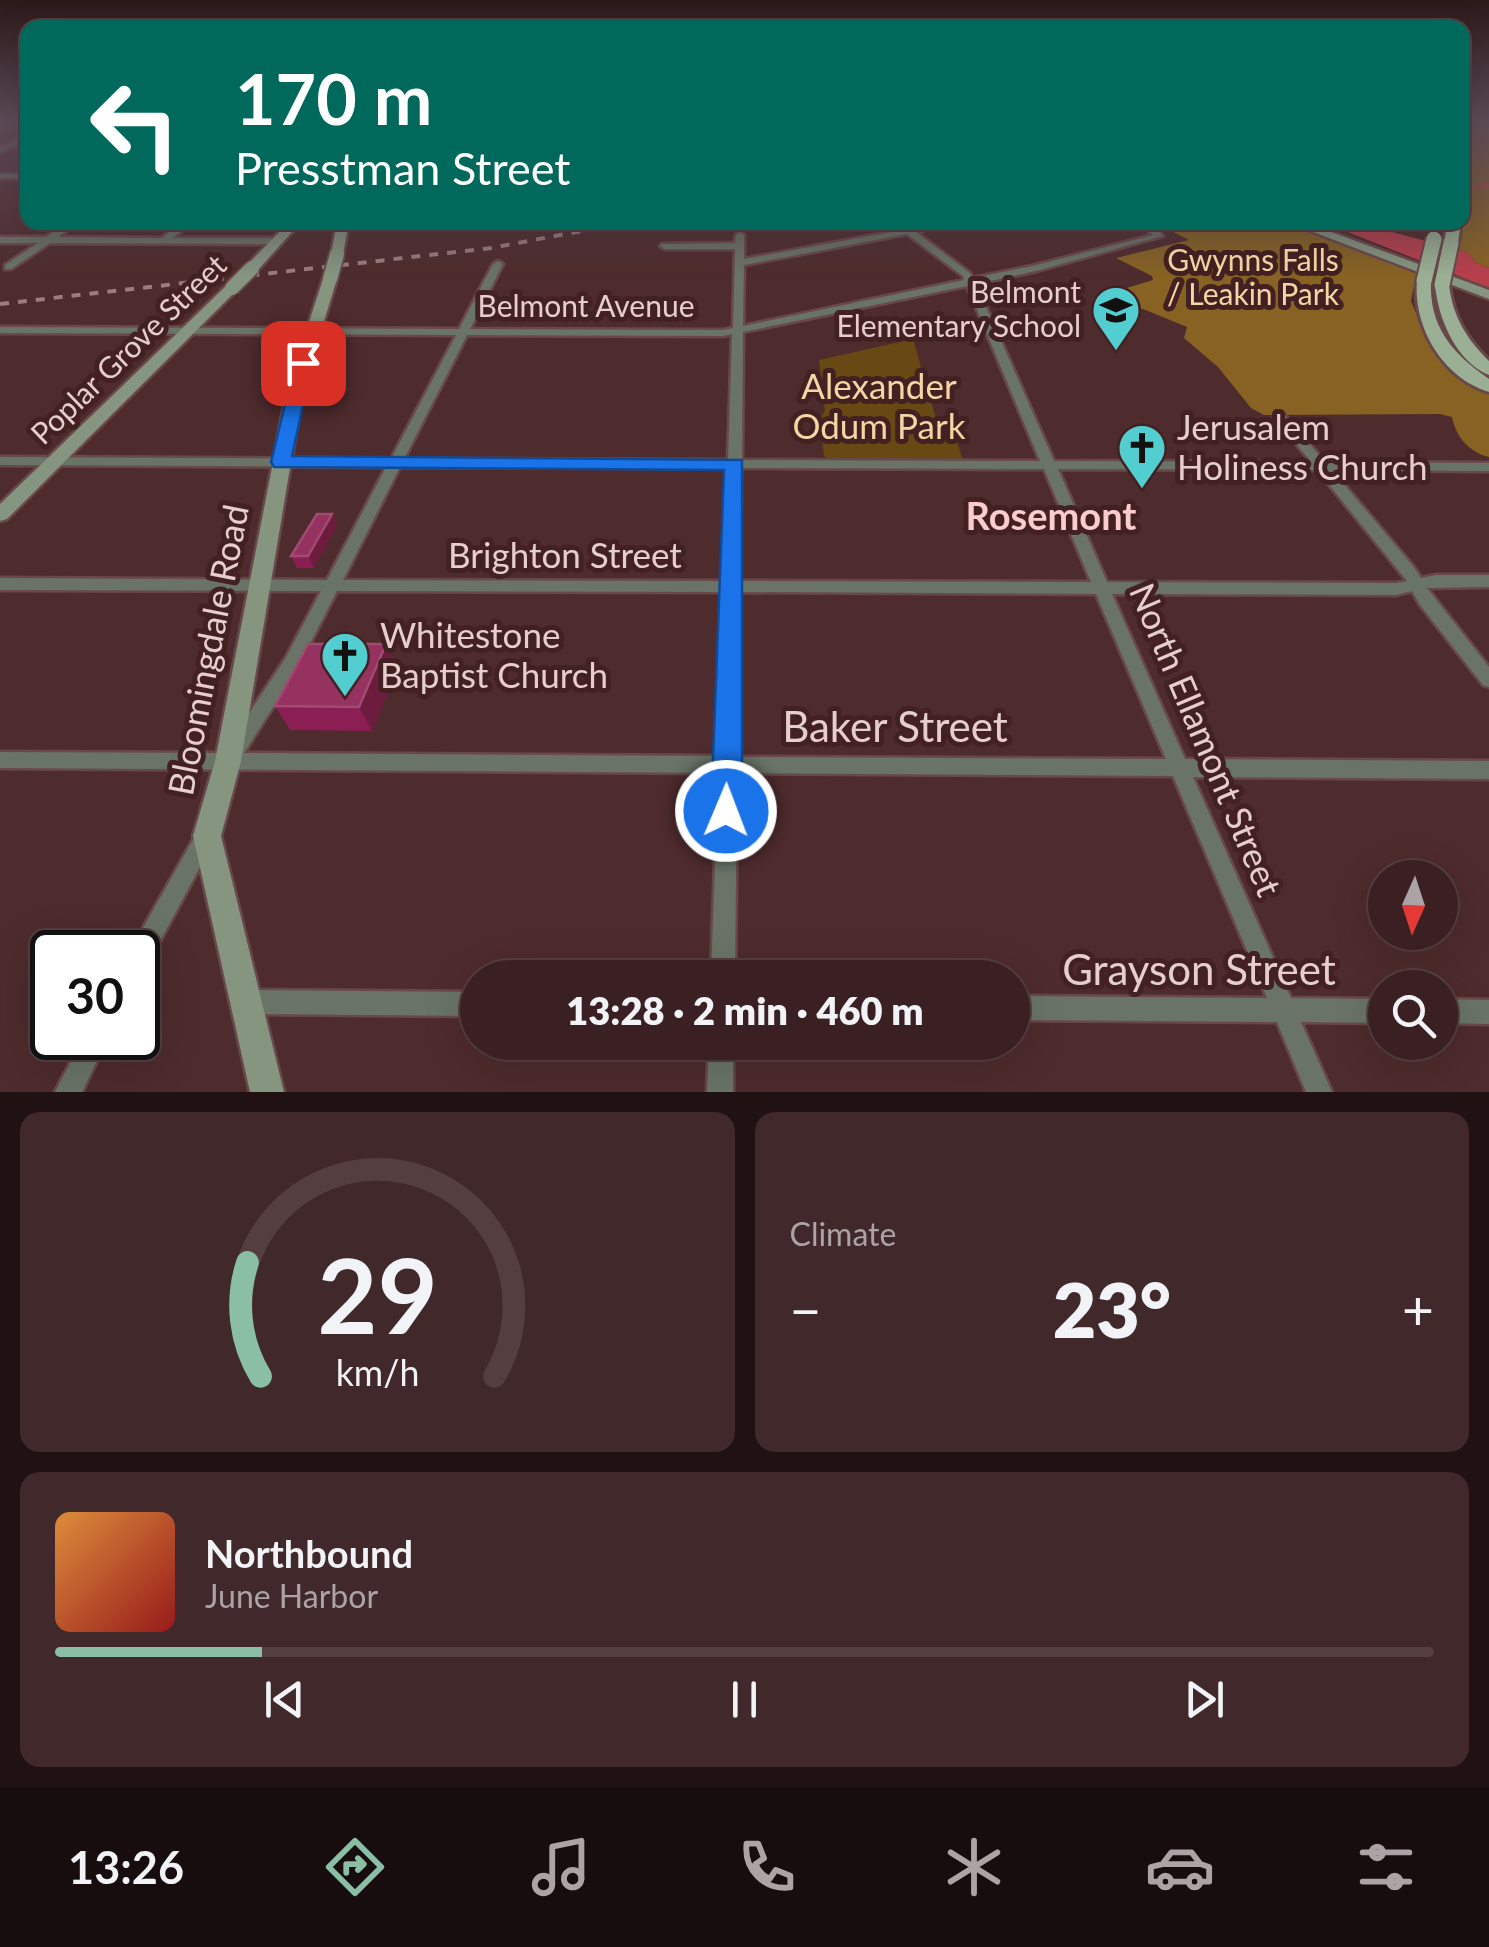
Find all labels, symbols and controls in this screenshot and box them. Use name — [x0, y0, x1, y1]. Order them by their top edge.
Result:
text: 170 m — [235, 56, 432, 140]
icon: left — [70, 60, 200, 190]
text: Presstman Street — [235, 141, 570, 195]
park label: Gwynns Falls / Leakin Park — [1167, 241, 1340, 311]
street label: Poplar Grove Street — [23, 246, 233, 451]
place label: Belmont Elementary School — [836, 273, 1081, 343]
school or university icon: Belmont Elementary School — [1090, 284, 1142, 352]
street label: Belmont Avenue — [477, 287, 695, 323]
pin — [261, 321, 346, 406]
icon: arrive — [276, 336, 331, 391]
park label: Alexander Odum Park — [792, 364, 966, 446]
place label: Jerusalem Holiness Church — [1177, 405, 1428, 487]
church icon: Jerusalem Holiness Church — [1116, 422, 1168, 490]
district label: Rosemont — [966, 492, 1136, 538]
street label: Bloomingdale Road — [158, 501, 256, 799]
street label: Brighton Street — [448, 533, 682, 575]
street label: North Ellamont Street — [1122, 577, 1292, 902]
place label: Whitestone Baptist Church — [380, 613, 608, 695]
church icon: Whitestone Baptist Church — [319, 630, 371, 698]
street label: Baker Street — [782, 701, 1008, 751]
position arrow — [674, 759, 778, 863]
north arrow — [1368, 860, 1458, 950]
map controls — [1368, 860, 1458, 1060]
speed limit sign: 30 — [30, 930, 160, 1060]
street label: Grayson Street — [1062, 944, 1336, 994]
button: search — [1368, 970, 1458, 1060]
text: 13:28 · 2 min · 460 m — [566, 987, 924, 1033]
text: Climate — [790, 1214, 896, 1253]
text: 29 — [317, 1231, 438, 1356]
text: 23° — [1053, 1264, 1171, 1354]
text: − — [790, 1276, 821, 1342]
text: + — [1402, 1276, 1434, 1342]
text: km/h — [335, 1351, 419, 1394]
text: Northbound — [205, 1530, 413, 1576]
text: June Harbor — [205, 1576, 378, 1615]
icon: previous — [257, 1672, 312, 1727]
icon: pause — [717, 1672, 772, 1727]
icon: next — [1177, 1672, 1232, 1727]
icon: directions — [320, 1832, 390, 1902]
icon: music — [526, 1832, 596, 1902]
icon: phone — [732, 1832, 802, 1902]
icon: climate — [939, 1832, 1009, 1902]
icon: car — [1145, 1832, 1215, 1902]
icon: filters — [1351, 1832, 1421, 1902]
text: 13:26 — [68, 1840, 184, 1894]

